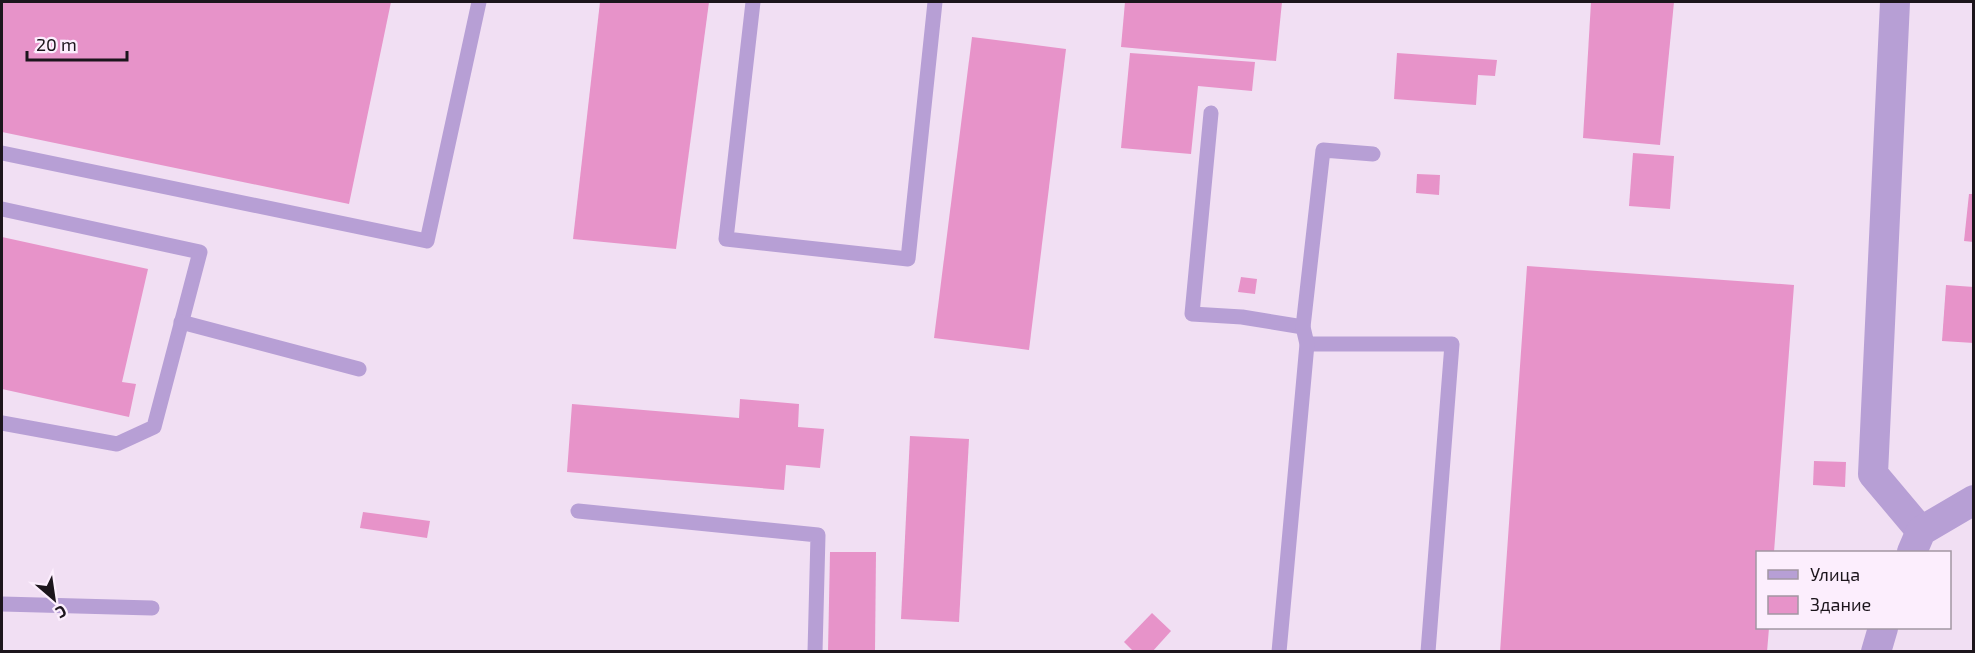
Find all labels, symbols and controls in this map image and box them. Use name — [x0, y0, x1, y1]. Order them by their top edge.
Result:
scale bar — [27, 24, 128, 62]
text: 20 m — [36, 33, 77, 55]
legend — [1756, 551, 1951, 629]
text: Улица — [1810, 563, 1860, 585]
north arrow — [24, 569, 84, 629]
text: Здание — [1810, 593, 1871, 615]
text: С — [53, 602, 70, 623]

